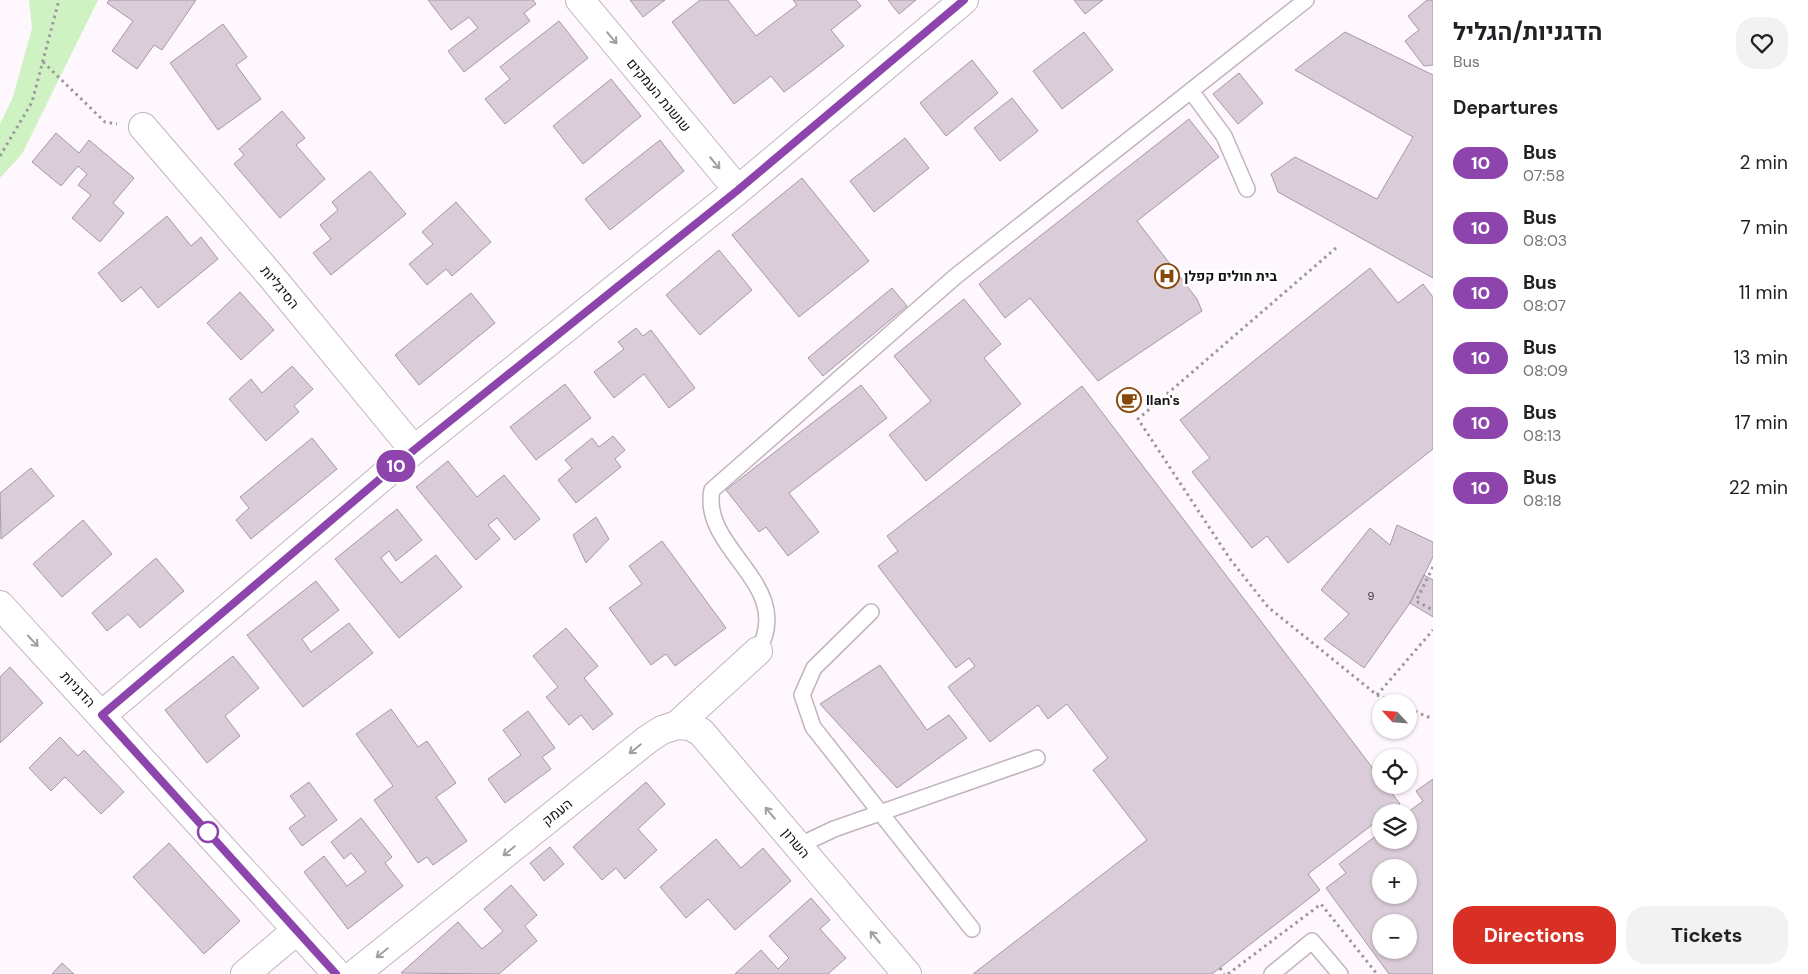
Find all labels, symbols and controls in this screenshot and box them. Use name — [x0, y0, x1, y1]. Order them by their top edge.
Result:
text: הדגניות/הגליל — [1453, 16, 1602, 47]
button: heart — [1736, 17, 1788, 69]
one-way arrow — [606, 31, 617, 44]
text: Bus — [1453, 51, 1480, 72]
street label: שושנת העמקים — [623, 54, 695, 136]
text: Departures — [1453, 95, 1558, 120]
text: Bus — [1523, 140, 1557, 165]
text: 2 min — [1740, 150, 1788, 175]
text: 10 — [1471, 151, 1490, 175]
one-way arrow — [710, 156, 721, 169]
text: 07:58 — [1523, 165, 1565, 186]
text: Bus — [1523, 205, 1557, 230]
text: 7 min — [1740, 215, 1788, 240]
text: 10 — [1471, 216, 1490, 240]
text: 08:03 — [1523, 230, 1567, 251]
street label: הסיגליות — [257, 262, 303, 312]
hospital icon: בית חולים קפלן — [1154, 263, 1180, 289]
place label: בית חולים קפלן — [1184, 267, 1278, 285]
text: Bus — [1523, 270, 1557, 295]
text: 11 min — [1739, 280, 1788, 305]
text: 10 — [1471, 281, 1490, 305]
text: 08:07 — [1523, 295, 1566, 316]
text: Bus — [1523, 335, 1557, 360]
text: 13 min — [1733, 345, 1788, 370]
text: 10 — [1471, 346, 1490, 370]
text: 08:09 — [1523, 360, 1568, 381]
cafe icon: Ilan's — [1116, 387, 1142, 413]
place label: Ilan's — [1146, 391, 1180, 409]
text: Bus — [1523, 400, 1557, 425]
text: 17 min — [1734, 410, 1788, 435]
text: 10 — [1471, 411, 1490, 435]
text: 08:13 — [1523, 425, 1561, 446]
line badge: 10 — [374, 450, 418, 482]
text: 10 — [386, 454, 406, 478]
text: Bus — [1523, 465, 1557, 490]
text: 22 min — [1729, 475, 1788, 500]
text: 10 — [1471, 476, 1490, 500]
text: 08:18 — [1523, 490, 1562, 511]
house number: 9 — [1368, 589, 1375, 603]
one-way arrow — [27, 634, 39, 647]
street label: הדגניות — [57, 667, 99, 711]
north arrow — [1372, 694, 1418, 739]
map controls — [1372, 694, 1417, 959]
one-way arrow — [629, 743, 642, 754]
button: locate — [1372, 749, 1417, 794]
street label: העמק — [538, 794, 576, 830]
button: layers — [1372, 804, 1417, 849]
one-way arrow — [765, 806, 776, 819]
unlabelled marker — [197, 821, 219, 843]
street label: השרון — [778, 824, 814, 862]
one-way arrow — [502, 845, 515, 856]
button: + — [1372, 859, 1417, 904]
button: Directions — [1453, 906, 1616, 964]
button: Tickets — [1626, 906, 1788, 964]
button: − — [1372, 914, 1417, 959]
one-way arrow — [870, 930, 881, 943]
one-way arrow — [376, 947, 389, 958]

